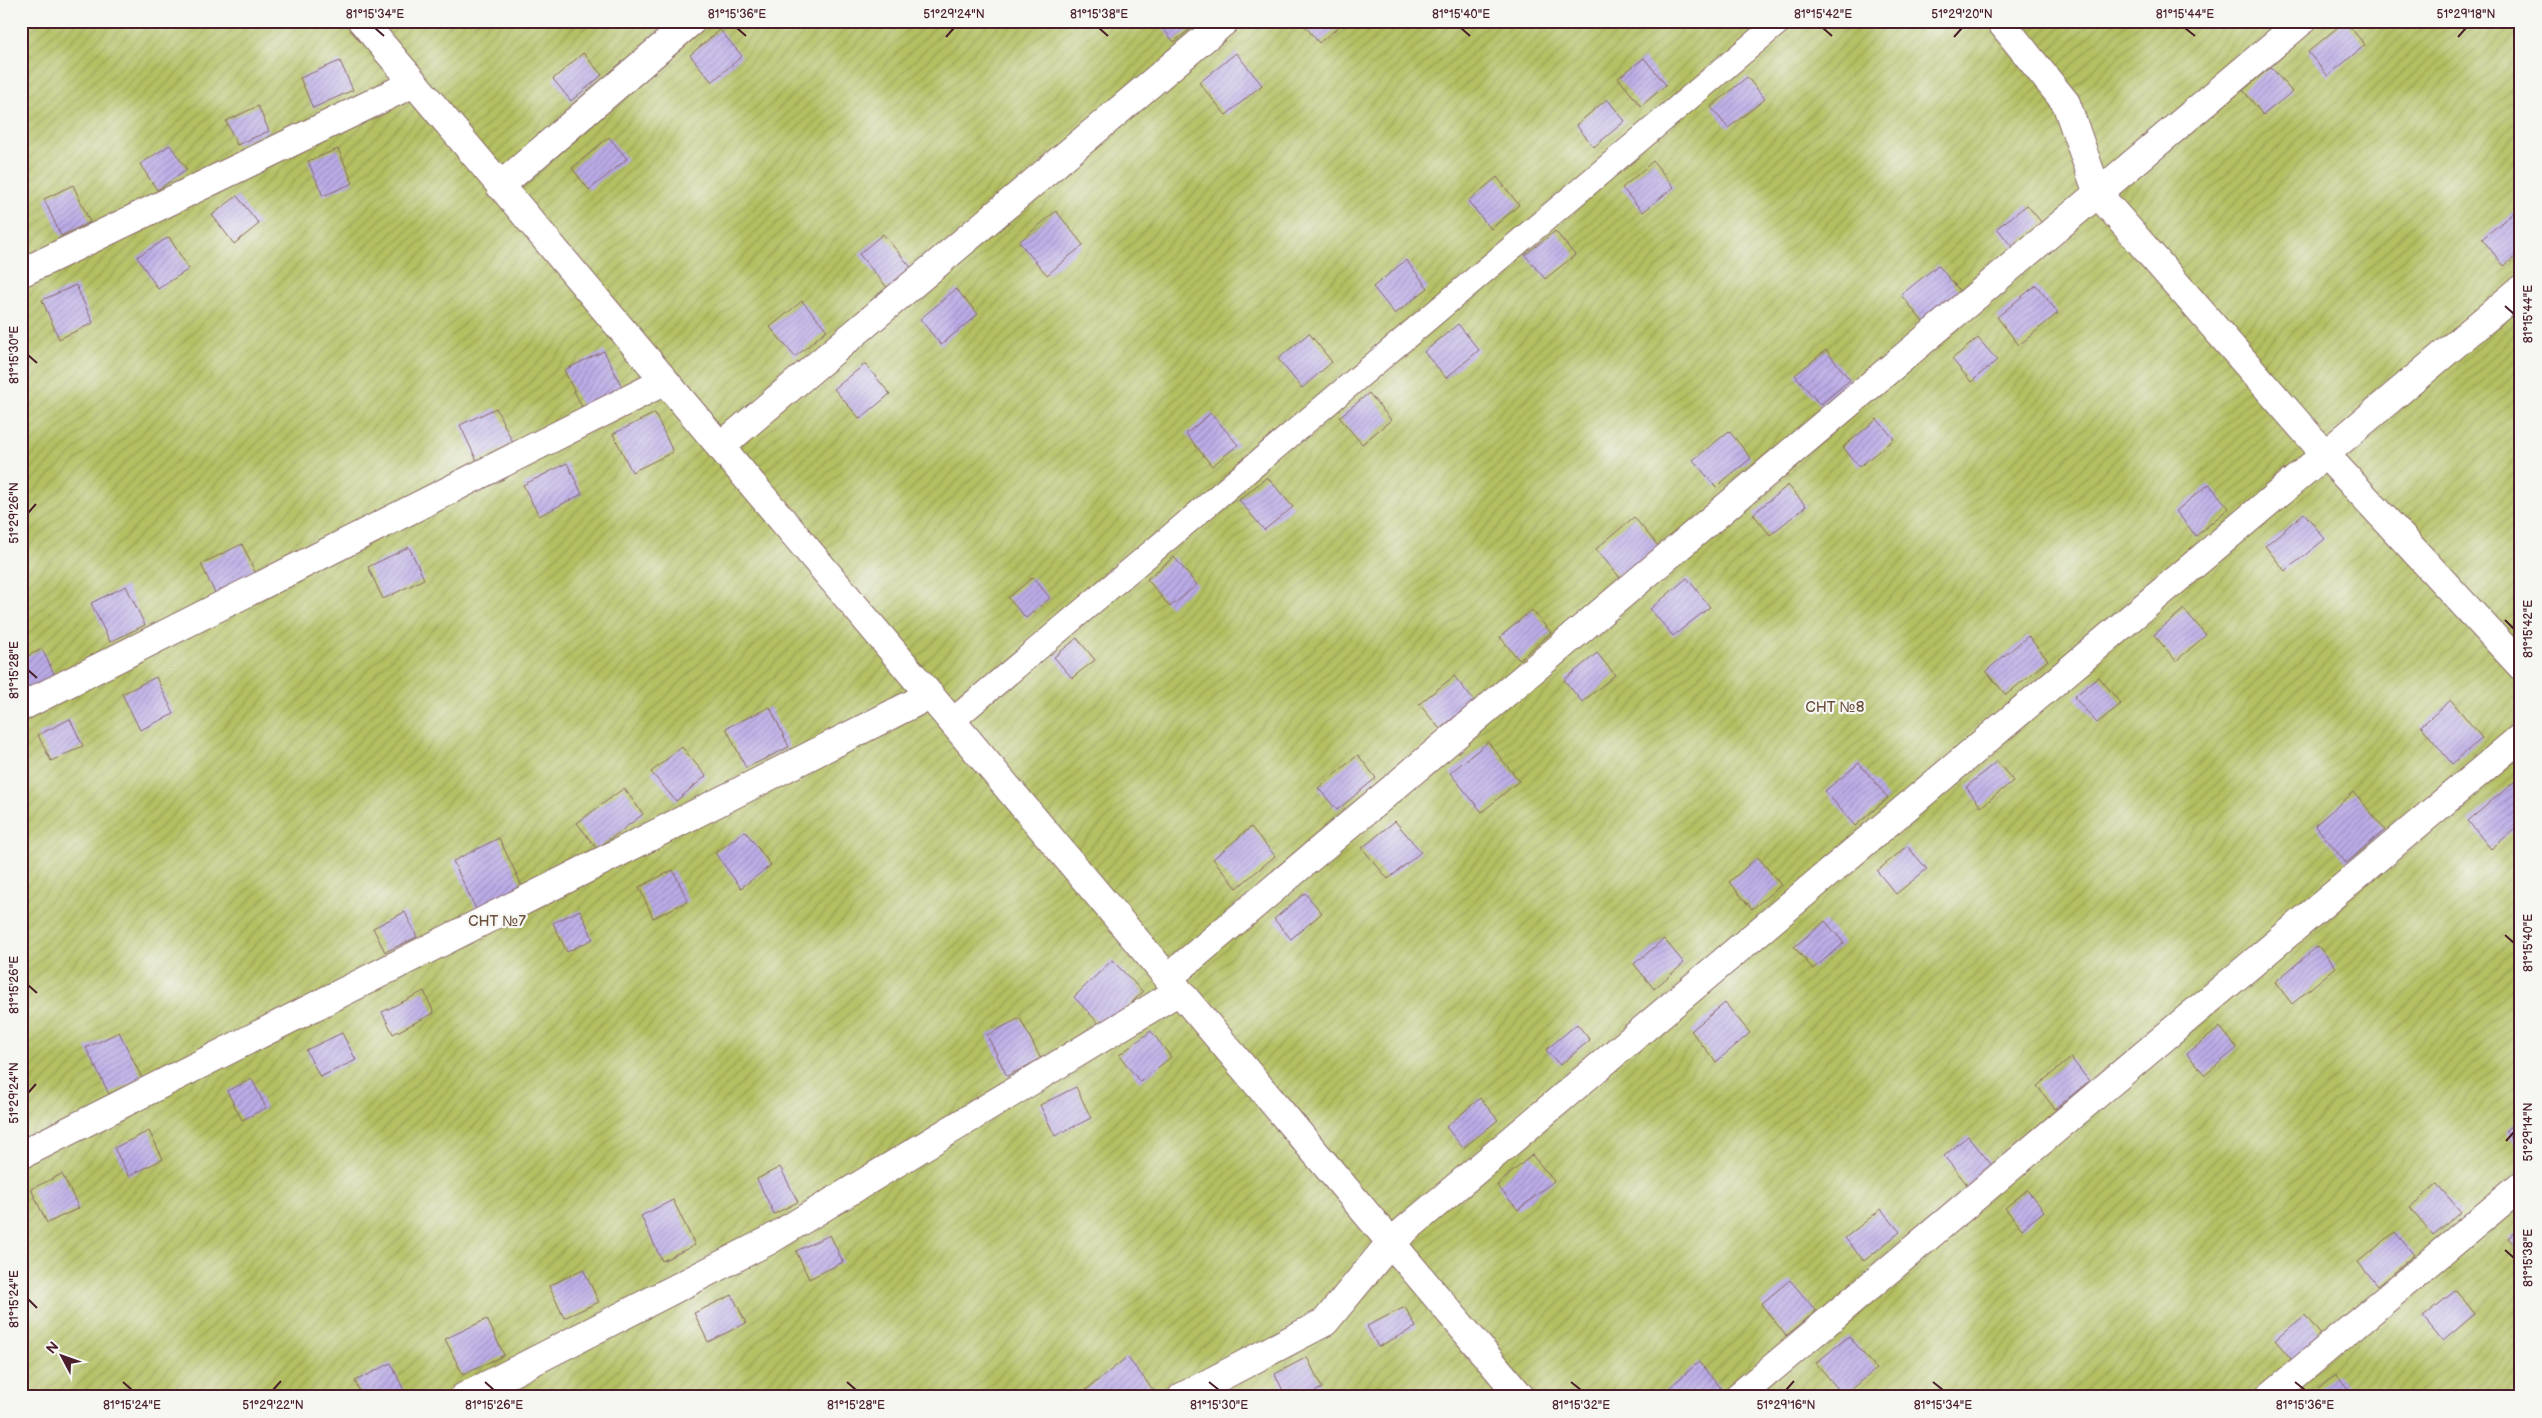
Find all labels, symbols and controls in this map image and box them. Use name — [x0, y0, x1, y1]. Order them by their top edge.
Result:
text: 81°15'34"E — [346, 7, 404, 22]
text: 81°15'36"E — [708, 7, 766, 22]
text: 51°29'24"N — [923, 7, 985, 22]
text: 81°15'38"E — [1070, 7, 1128, 22]
text: 81°15'40"E — [1432, 7, 1490, 22]
text: 81°15'42"E — [1794, 7, 1852, 22]
text: 51°29'20"N — [1931, 7, 1993, 22]
text: 81°15'44"E — [2156, 7, 2214, 22]
text: 51°29'18"N — [2437, 7, 2495, 22]
text: 81°15'44"E — [2521, 285, 2536, 343]
text: 81°15'30"E — [7, 326, 22, 384]
text: 51°29'26"N — [7, 482, 22, 544]
text: 81°15'42"E — [2521, 600, 2536, 658]
text: 81°15'28"E — [7, 641, 22, 699]
park label: СНТ №8 — [1806, 698, 1865, 717]
park label: СНТ №7 — [468, 912, 526, 931]
text: 81°15'40"E — [2521, 914, 2536, 972]
text: 81°15'26"E — [7, 956, 22, 1014]
text: 51°29'24"N — [7, 1062, 22, 1124]
text: 51°29'14"N — [2521, 1102, 2536, 1162]
text: 81°15'38"E — [2521, 1229, 2536, 1287]
text: 81°15'24"E — [7, 1270, 22, 1328]
north arrow — [38, 1330, 88, 1380]
text: N — [43, 1338, 62, 1357]
text: 81°15'24"E — [103, 1398, 161, 1413]
text: 51°29'22"N — [242, 1398, 304, 1413]
text: 81°15'26"E — [465, 1398, 523, 1413]
text: 81°15'28"E — [827, 1398, 885, 1413]
text: 81°15'30"E — [1190, 1398, 1248, 1413]
text: 81°15'32"E — [1552, 1398, 1610, 1413]
text: 51°29'16"N — [1756, 1398, 1816, 1413]
text: 81°15'34"E — [1914, 1398, 1972, 1413]
text: 81°15'36"E — [2276, 1398, 2334, 1413]

